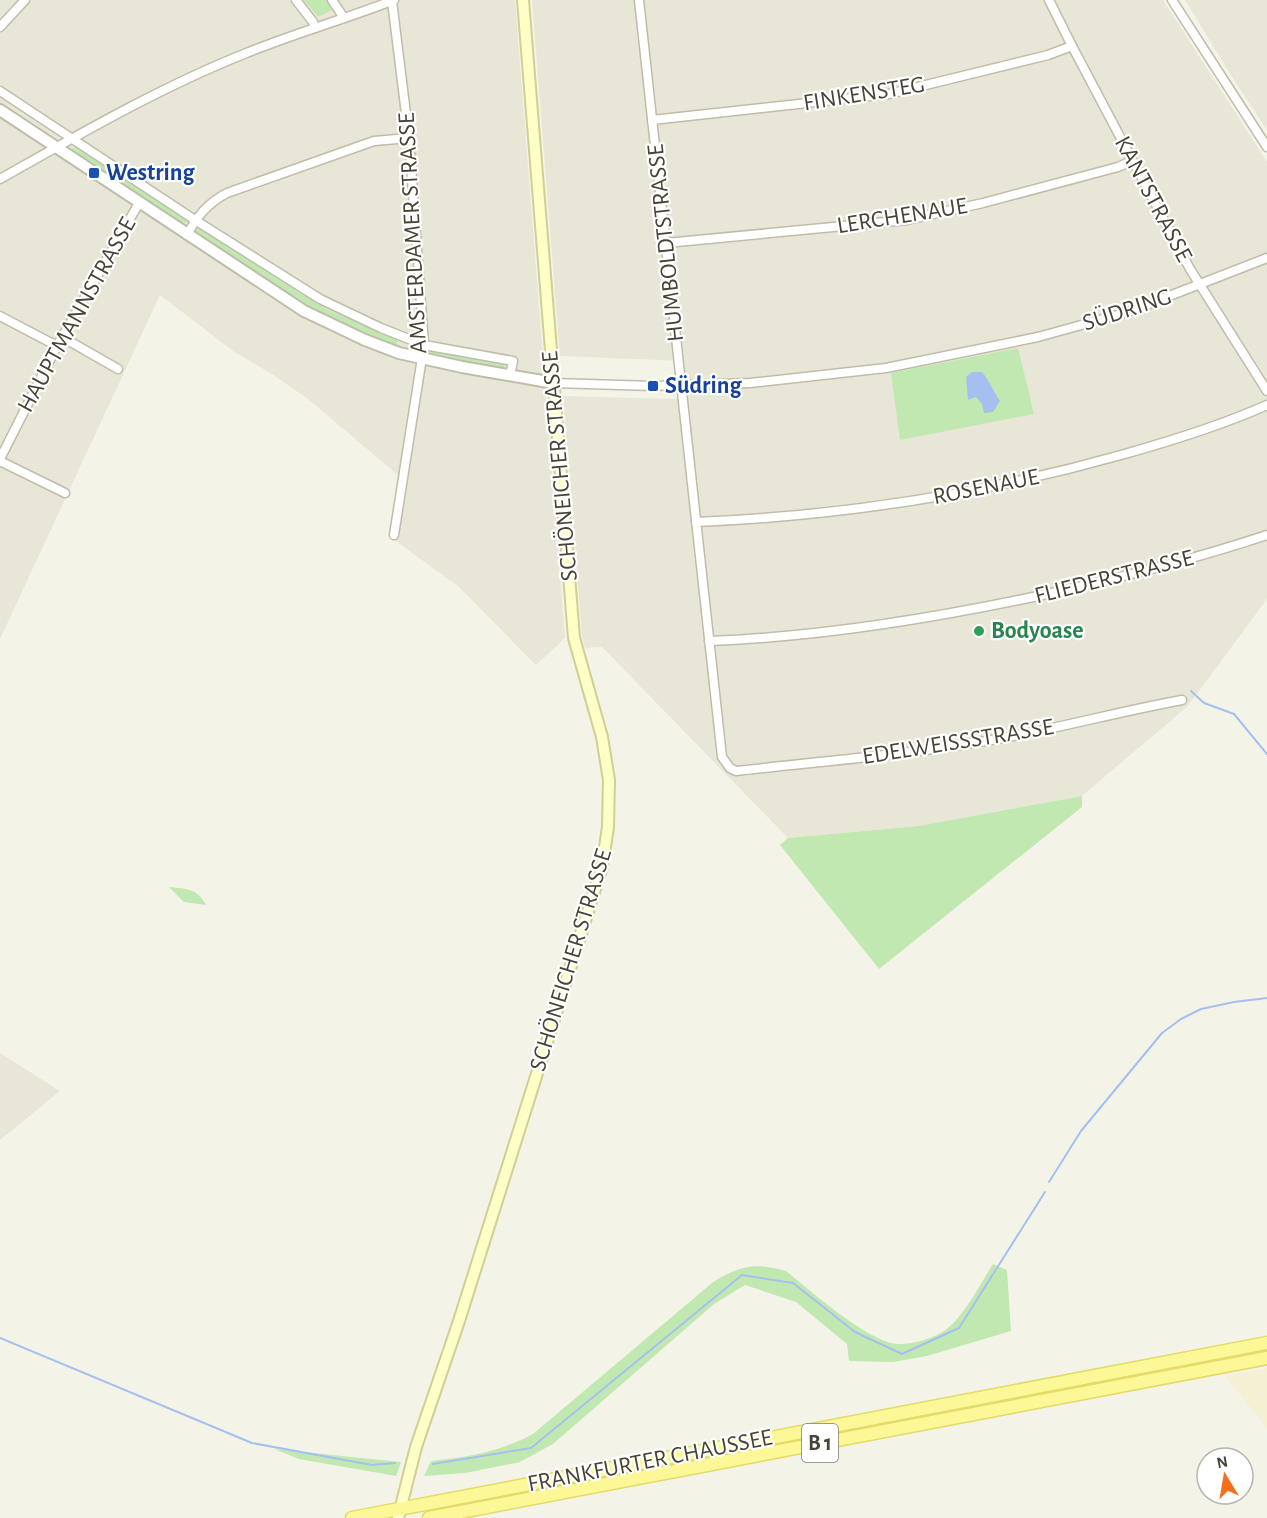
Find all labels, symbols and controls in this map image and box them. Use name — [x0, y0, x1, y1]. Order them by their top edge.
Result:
street label: FINKENSTEG — [802, 73, 926, 115]
street label: AMSTERDAMER STRASSE — [395, 111, 431, 354]
street label: KANTSTRASSE — [1110, 132, 1196, 266]
street label: HUMBOLDTSTRASSE — [644, 143, 688, 343]
place label: Westring — [106, 161, 196, 185]
marker: Westring — [87, 166, 101, 180]
street label: LERCHENAUE — [835, 194, 969, 238]
street label: HAUPTMANNSTRASSE — [13, 213, 141, 417]
street label: SÜDRING — [1079, 283, 1174, 336]
street label: SCHÖNEICHER STRASSE — [537, 350, 582, 582]
place label: Südring — [665, 374, 742, 398]
marker: Südring — [646, 379, 660, 393]
street label: ROSENAUE — [931, 465, 1042, 509]
street label: FLIEDERSTRASSE — [1032, 546, 1196, 608]
place label: Bodyoase — [991, 619, 1084, 643]
marker: Bodyoase — [972, 624, 986, 638]
street label: EDELWEISSSTRASSE — [860, 715, 1056, 769]
street label: SCHÖNEICHER STRASSE — [525, 845, 616, 1074]
road number: B 1 — [802, 1424, 838, 1462]
street label: FRANKFURTER CHAUSSEE — [526, 1425, 775, 1497]
north arrow — [1195, 1446, 1255, 1506]
text: N — [1215, 1453, 1229, 1471]

